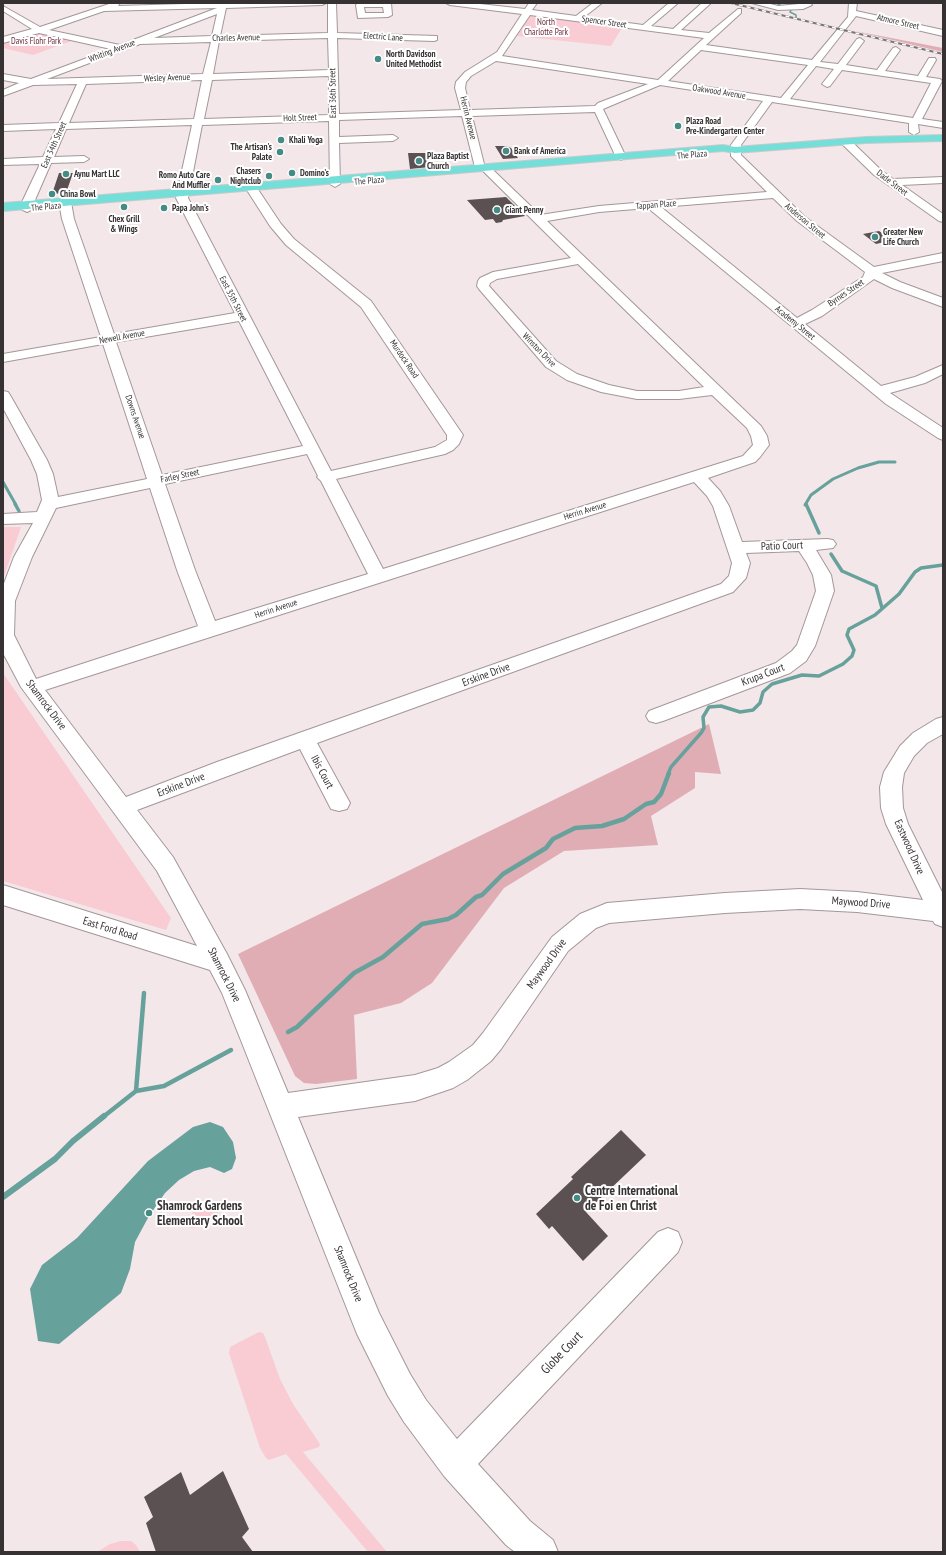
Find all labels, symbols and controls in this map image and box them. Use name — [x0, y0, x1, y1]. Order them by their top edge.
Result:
street label: Atmore Street — [876, 12, 920, 32]
street label: Spencer Street — [581, 14, 627, 30]
park label: North Charlotte Park — [524, 17, 568, 38]
street label: Electric Lane — [363, 30, 403, 44]
street label: Charles Avenue — [212, 32, 260, 44]
park label: Davis Flohr Park — [11, 36, 61, 46]
street label: Whiting Avenue — [87, 37, 137, 65]
place label: North Davidson United Methodist — [386, 49, 441, 70]
marker: North Davidson United Methodist — [373, 54, 383, 64]
street label: East 36th Street — [327, 68, 339, 118]
street label: Wesley Avenue — [144, 72, 190, 84]
street label: Oakwood Avenue — [692, 82, 746, 102]
street label: Herrin Avenue — [457, 95, 479, 141]
street label: Holt Street — [283, 112, 317, 124]
place label: Plaza Road Pre-Kindergarten Center — [686, 116, 764, 137]
street label: East 34th Street — [39, 120, 69, 170]
marker: Plaza Road Pre-Kindergarten Center — [673, 121, 683, 131]
marker: Khali Yoga — [276, 135, 286, 145]
place label: Khali Yoga — [289, 135, 323, 145]
place label: The Artisan's Palate — [231, 142, 272, 163]
marker: Bank of America — [501, 146, 511, 156]
place label: Bank of America — [514, 146, 566, 156]
marker: The Artisan's Palate — [275, 147, 285, 157]
street label: The Plaza — [676, 148, 708, 162]
place label: Plaza Baptist Church — [427, 151, 469, 172]
marker: Plaza Baptist Church — [414, 156, 424, 166]
place label: Chasers Nightclub — [230, 166, 261, 187]
marker: Domino's — [287, 168, 297, 178]
place label: Domino's — [300, 168, 329, 178]
street label: Dade Street — [874, 168, 910, 198]
marker: Aynu Mart LLC — [61, 169, 71, 179]
place label: Aynu Mart LLC — [74, 169, 120, 179]
place label: Romo Auto Care And Muffler — [159, 170, 210, 191]
marker: Chasers Nightclub — [264, 171, 274, 181]
street label: The Plaza — [353, 174, 385, 188]
marker: Romo Auto Care And Muffler — [213, 175, 223, 185]
marker: China Bowl — [47, 189, 57, 199]
place label: China Bowl — [60, 189, 96, 199]
street label: Tappan Place — [635, 198, 677, 212]
street label: The Plaza — [30, 200, 62, 214]
street label: Anderson Street — [782, 201, 828, 241]
marker: Chex Grill & Wings — [119, 202, 129, 212]
marker: Papa John's — [159, 203, 169, 213]
place label: Papa John's — [172, 203, 209, 213]
marker: Giant Penny — [492, 205, 502, 215]
place label: Giant Penny — [505, 205, 543, 215]
place label: Chex Grill & Wings — [108, 214, 140, 235]
place label: Greater New Life Church — [883, 227, 923, 248]
marker: Greater New Life Church — [870, 232, 880, 242]
street label: East 35th Street — [217, 274, 249, 324]
street label: Byrnes Street — [826, 277, 866, 309]
street label: Academy Street — [773, 304, 817, 342]
street label: Newell Avenue — [98, 328, 146, 346]
street label: Winston Drive — [520, 331, 558, 369]
street label: Murdock Road — [387, 338, 421, 380]
street label: Downs Avenue — [122, 394, 148, 440]
street label: Farley Street — [160, 467, 200, 485]
street label: Herrin Avenue — [562, 499, 608, 523]
street label: Patio Court — [761, 539, 803, 553]
street label: Herrin Avenue — [253, 597, 299, 621]
street label: Erskine Drive — [460, 660, 512, 690]
street label: Krupa Court — [740, 661, 786, 689]
street label: Shamrock Drive — [23, 677, 69, 733]
street label: Ibis Court — [308, 753, 336, 791]
street label: Erskine Drive — [155, 770, 207, 800]
street label: Eastwood Drive — [891, 817, 927, 877]
street label: Maywood Drive — [831, 894, 891, 912]
street label: East Ford Road — [81, 914, 139, 944]
street label: Maywood Drive — [524, 936, 570, 992]
street label: Shamrock Drive — [205, 946, 243, 1004]
place label: Centre International de Foi en Christ — [585, 1183, 678, 1214]
marker: Centre International de Foi en Christ — [572, 1193, 582, 1203]
place label: Shamrock Gardens Elementary School — [157, 1198, 243, 1229]
marker: Shamrock Gardens Elementary School — [144, 1208, 154, 1218]
street label: Shamrock Drive — [331, 1244, 365, 1304]
street label: Globe Court — [538, 1328, 586, 1378]

